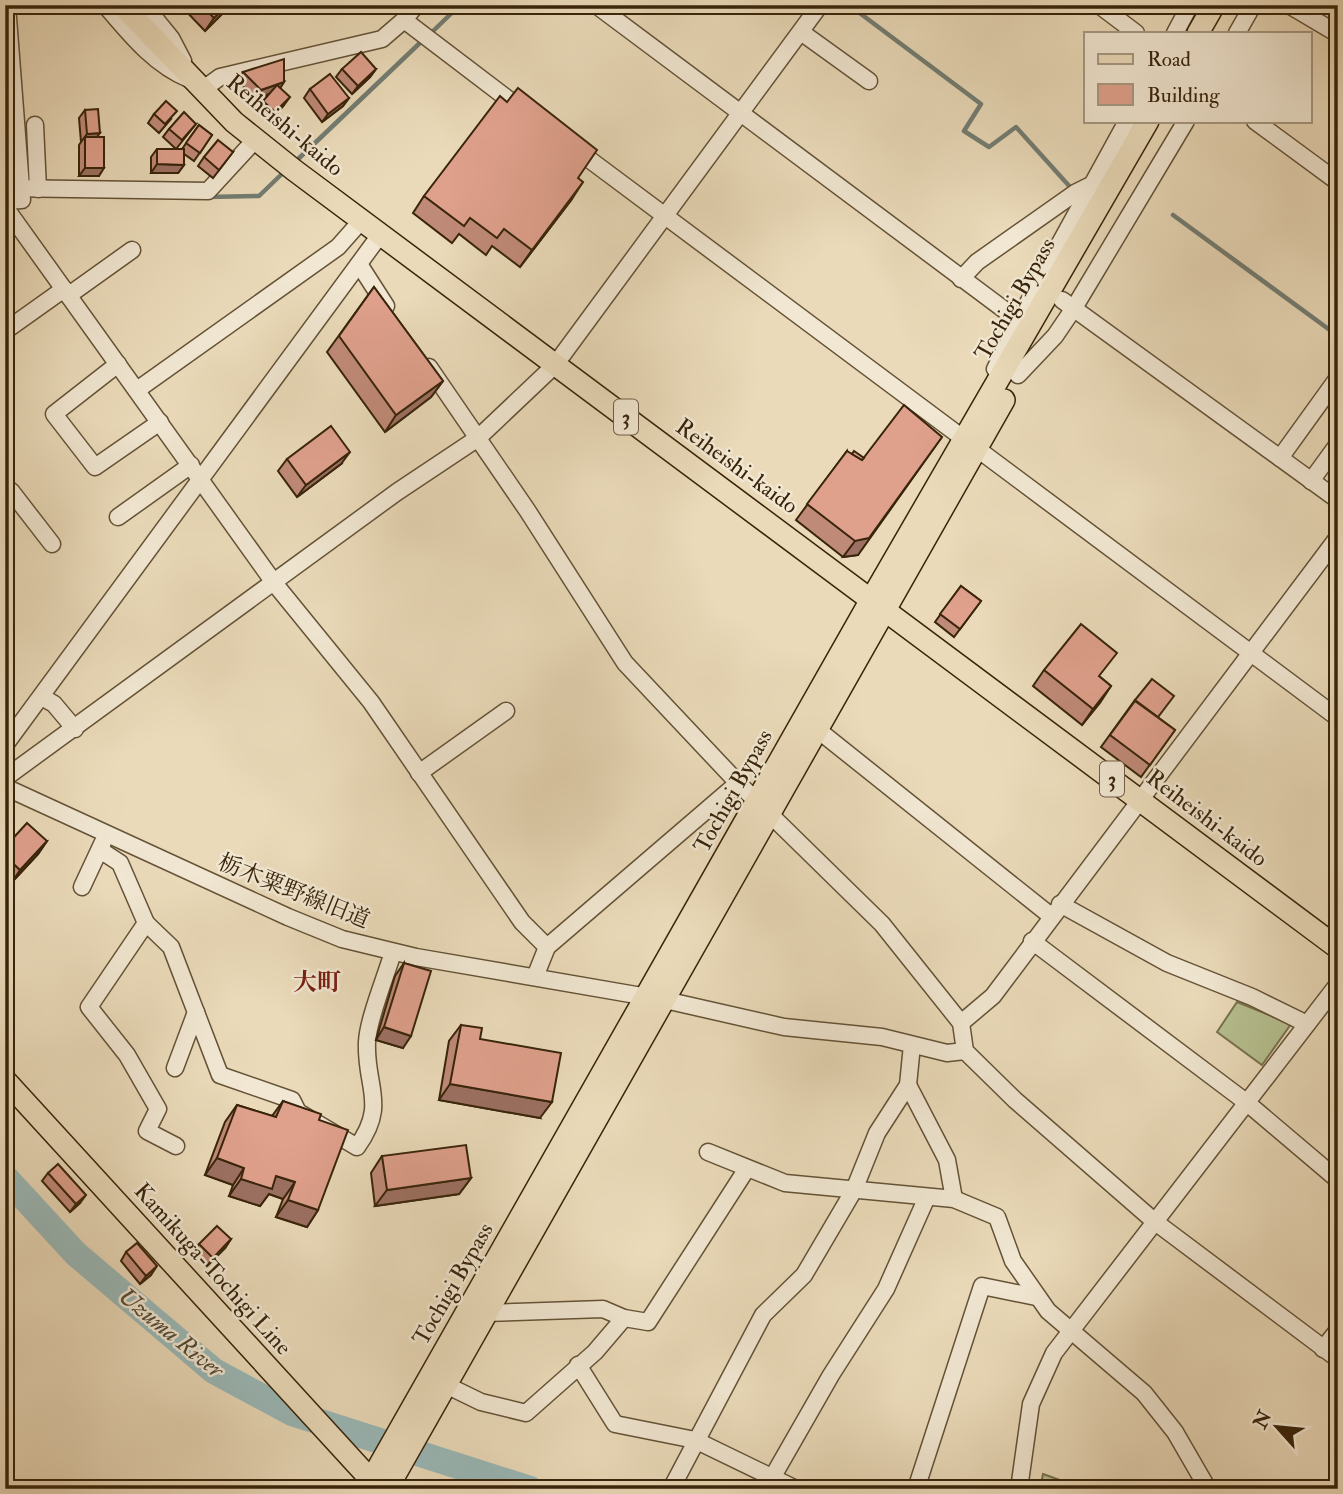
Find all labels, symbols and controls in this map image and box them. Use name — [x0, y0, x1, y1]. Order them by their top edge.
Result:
legend — [1084, 32, 1312, 122]
text: Road — [1147, 46, 1192, 73]
street label: Reiheishi-kaido — [220, 68, 350, 182]
text: Building — [1147, 82, 1220, 109]
street label: Tochigi Bypass — [968, 232, 1063, 366]
road number: 3 — [614, 400, 638, 434]
street label: Reiheishi-kaido — [670, 412, 804, 520]
street label: Tochigi Bypass — [687, 724, 780, 858]
road number: 3 — [1100, 762, 1124, 796]
street label: Reiheishi-kaido — [1141, 763, 1273, 873]
street label: 栃木粟野線旧道 — [214, 847, 374, 935]
district label: 大町 — [293, 967, 341, 998]
street label: Kamikuga-Tochigi Line — [128, 1177, 298, 1361]
street label: Tochigi Bypass — [406, 1217, 501, 1351]
water label: Uzuma River — [112, 1281, 231, 1386]
north arrow — [1242, 1392, 1312, 1462]
text: N — [1248, 1406, 1278, 1434]

